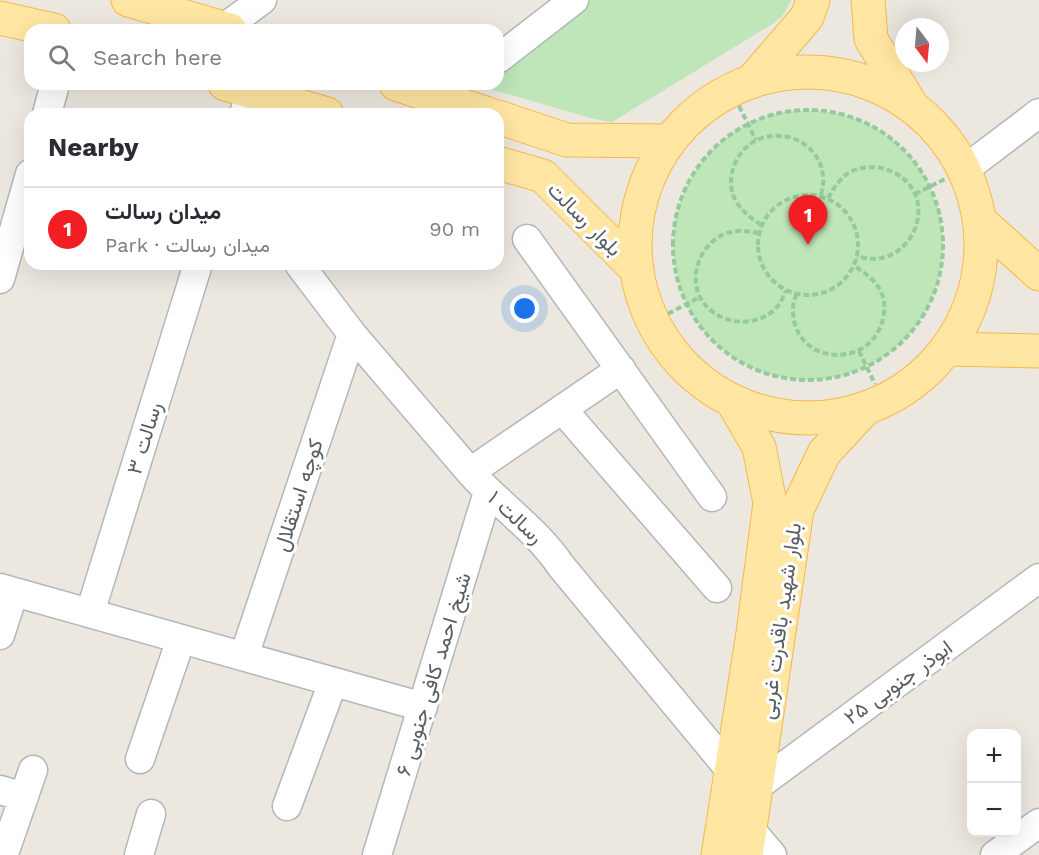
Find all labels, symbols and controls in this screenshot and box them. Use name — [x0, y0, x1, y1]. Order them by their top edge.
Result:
north arrow — [895, 18, 949, 72]
search box — [24, 24, 504, 90]
icon: search — [45, 41, 78, 74]
text: Search here — [93, 45, 222, 70]
text: Nearby — [48, 132, 139, 162]
street label: بلوار رسالت — [542, 177, 627, 262]
pin: 1 — [788, 196, 828, 245]
text: میدان رسالت — [105, 199, 221, 224]
text: 1 — [63, 217, 72, 241]
text: 90 m — [429, 217, 480, 241]
text: Park · میدان رسالت — [105, 233, 270, 257]
your location — [510, 294, 539, 323]
street label: رسالت ۳ — [121, 399, 168, 477]
street label: کوچه استقلال — [268, 436, 330, 555]
street label: رسالت ۱ — [483, 485, 549, 550]
street label: بلوار شهید باقدرت غربی — [754, 521, 807, 721]
street label: شیخ احمد کافی جنوبی ۶ — [390, 569, 478, 779]
street label: ابوذر جنوبی ۲۵ — [839, 634, 958, 730]
map controls — [967, 729, 1021, 837]
button: + — [967, 729, 1021, 783]
button: − — [967, 783, 1021, 837]

